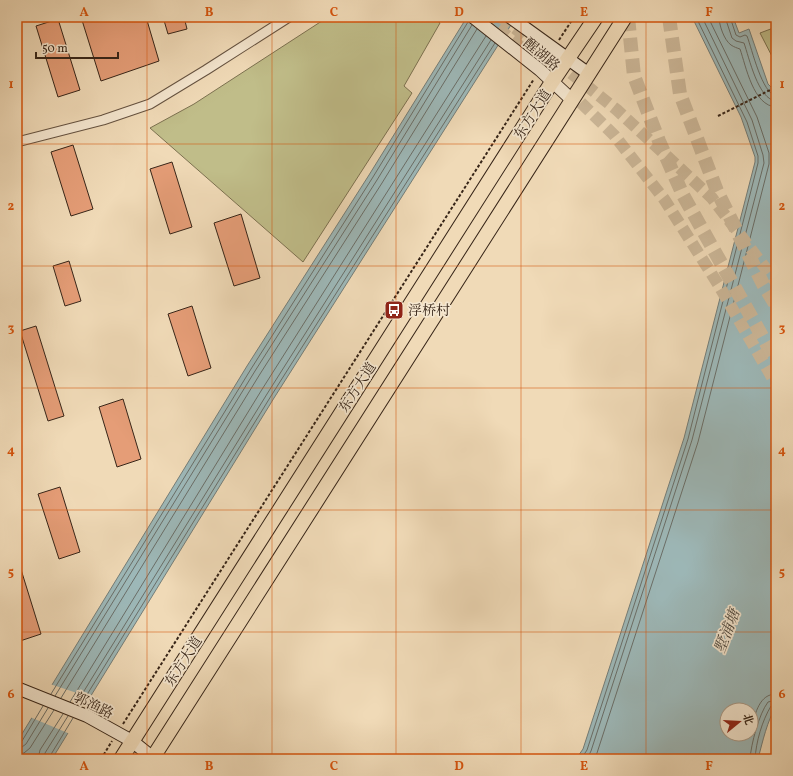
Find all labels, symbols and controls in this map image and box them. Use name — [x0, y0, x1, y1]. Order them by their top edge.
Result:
text: A — [79, 4, 89, 22]
text: B — [205, 4, 214, 22]
text: C — [330, 4, 338, 22]
text: D — [454, 4, 464, 22]
text: E — [580, 4, 588, 22]
text: F — [705, 4, 713, 22]
scale bar — [36, 34, 118, 60]
street label: 醒湖路 — [519, 34, 563, 76]
text: 50 m — [42, 41, 68, 57]
text: 1 — [8, 76, 14, 94]
text: 1 — [779, 76, 785, 94]
street label: 东方大道 — [510, 86, 556, 143]
text: 2 — [8, 198, 15, 216]
text: 2 — [779, 198, 786, 216]
bus stop icon: 浮桥村 — [383, 299, 405, 321]
place label: 浮桥村 — [408, 302, 450, 321]
text: 3 — [8, 320, 15, 338]
text: 3 — [779, 320, 786, 338]
street label: 东方大道 — [335, 359, 381, 416]
text: 4 — [7, 442, 15, 460]
text: 4 — [778, 442, 786, 460]
text: 5 — [8, 564, 14, 582]
text: 5 — [779, 564, 785, 582]
water label: 墅浦塘 — [711, 605, 747, 656]
street label: 东方大道 — [161, 633, 207, 690]
text: 6 — [7, 686, 15, 704]
text: 6 — [778, 686, 786, 704]
street label: 郭渔路 — [70, 689, 116, 724]
north arrow — [719, 702, 759, 742]
text: 北 — [738, 712, 756, 727]
text: A — [79, 758, 89, 776]
text: B — [205, 758, 214, 776]
text: C — [330, 758, 338, 776]
text: D — [454, 758, 464, 776]
text: E — [580, 758, 588, 776]
text: F — [705, 758, 713, 776]

